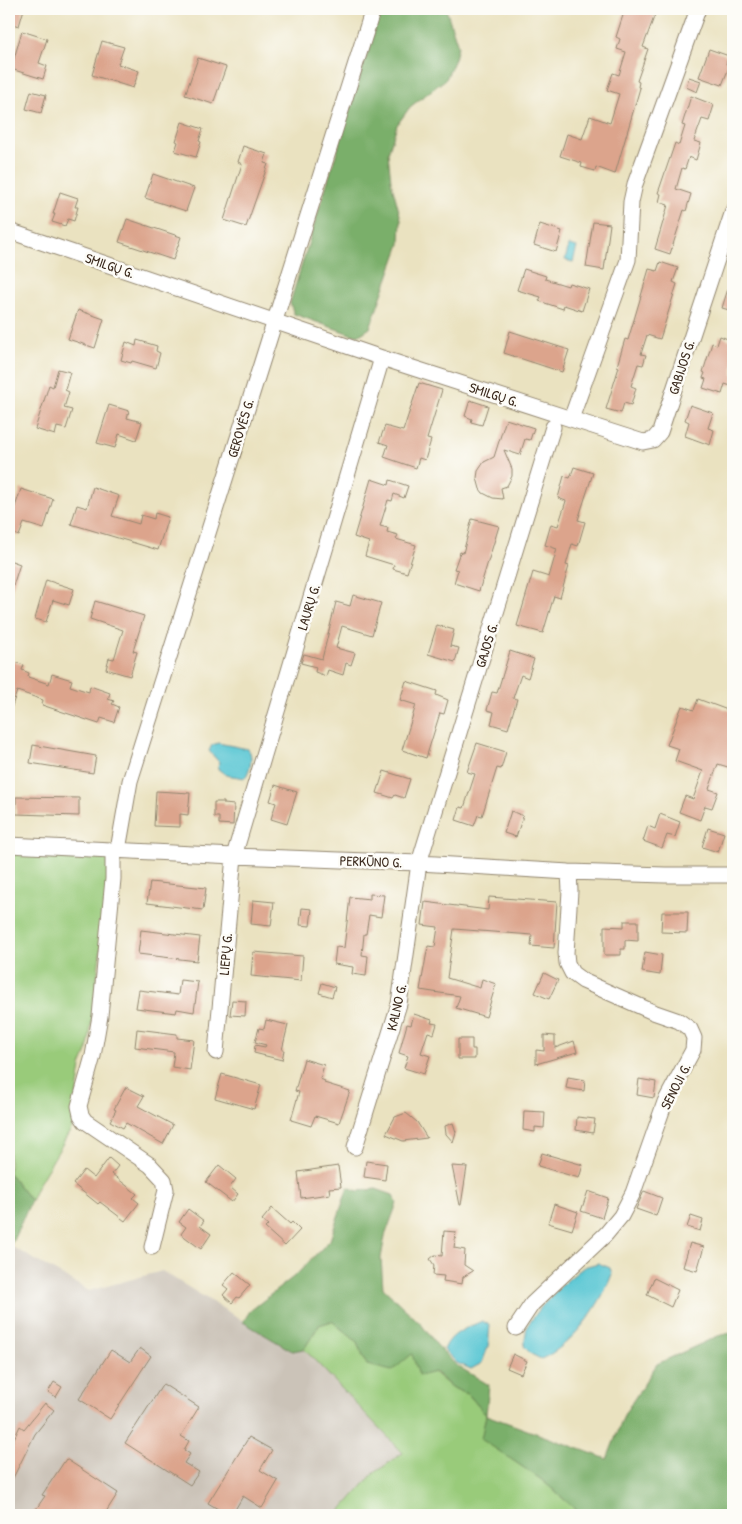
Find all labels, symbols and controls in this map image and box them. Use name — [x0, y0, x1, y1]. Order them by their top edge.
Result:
street label: SMILGŲ G. — [83, 248, 137, 282]
street label: GABIJOS G. — [663, 337, 699, 397]
street label: SMILGŲ G. — [467, 377, 521, 411]
street label: GEROVĖS G. — [222, 396, 258, 460]
street label: LAURŲ G. — [292, 582, 324, 632]
street label: GAJOS G. — [470, 620, 502, 670]
street label: PERKŪNO G. — [339, 850, 403, 872]
street label: LIEPŲ G. — [214, 932, 236, 976]
street label: KALNO G. — [381, 982, 411, 1032]
street label: SENOJI G. — [655, 1060, 695, 1112]

